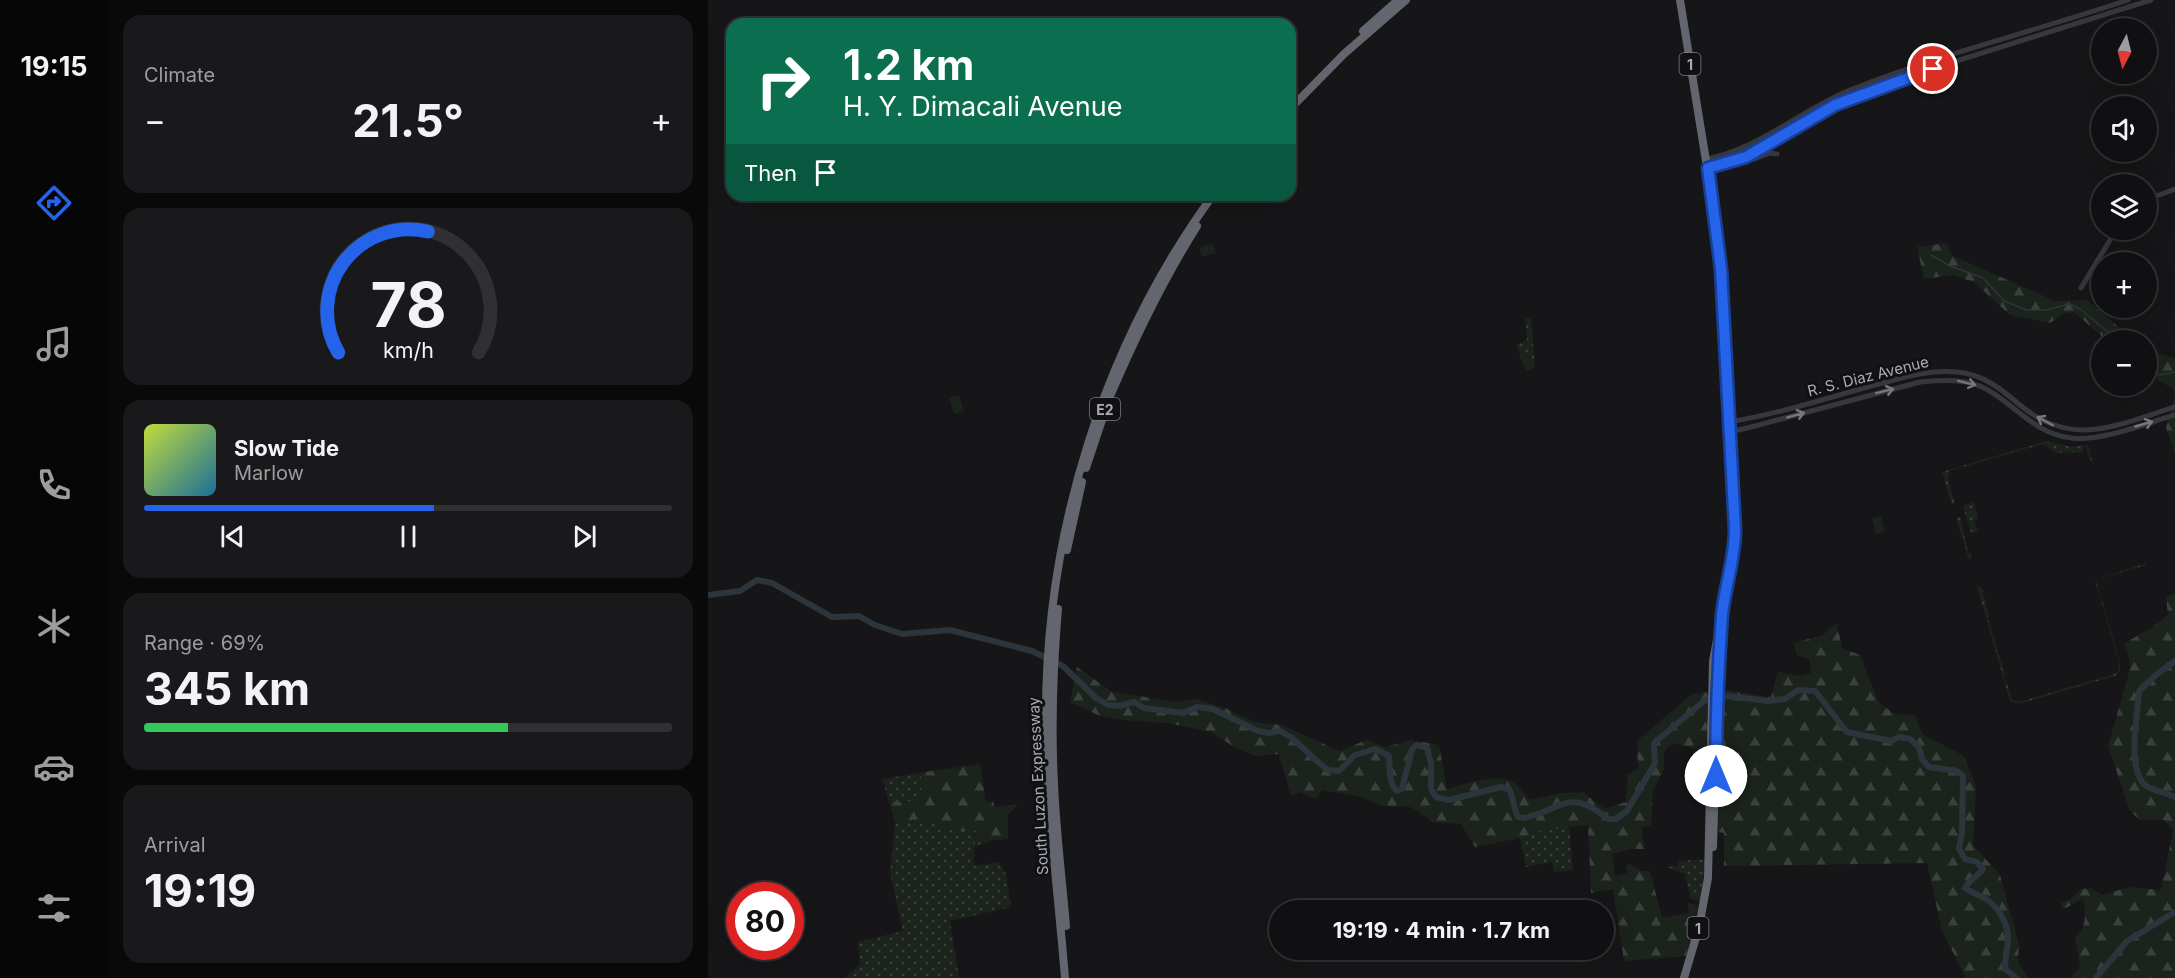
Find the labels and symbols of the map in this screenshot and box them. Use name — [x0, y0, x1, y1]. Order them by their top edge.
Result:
north arrow — [2091, 18, 2157, 84]
pin — [1907, 43, 1958, 94]
road number: 1 — [1680, 53, 1700, 75]
street label: R. S. Diaz Avenue — [1805, 352, 1931, 400]
one-way arrow — [1957, 377, 1976, 389]
one-way arrow — [1875, 385, 1894, 397]
road number: E2 — [1090, 398, 1120, 420]
one-way arrow — [1786, 409, 1805, 420]
one-way arrow — [2036, 415, 2054, 427]
one-way arrow — [2134, 418, 2153, 429]
street label: South Luzon Expressway — [1024, 696, 1052, 876]
position arrow — [1684, 744, 1748, 808]
speed limit sign: 80 — [726, 882, 804, 960]
road number: 1 — [1688, 917, 1708, 939]

